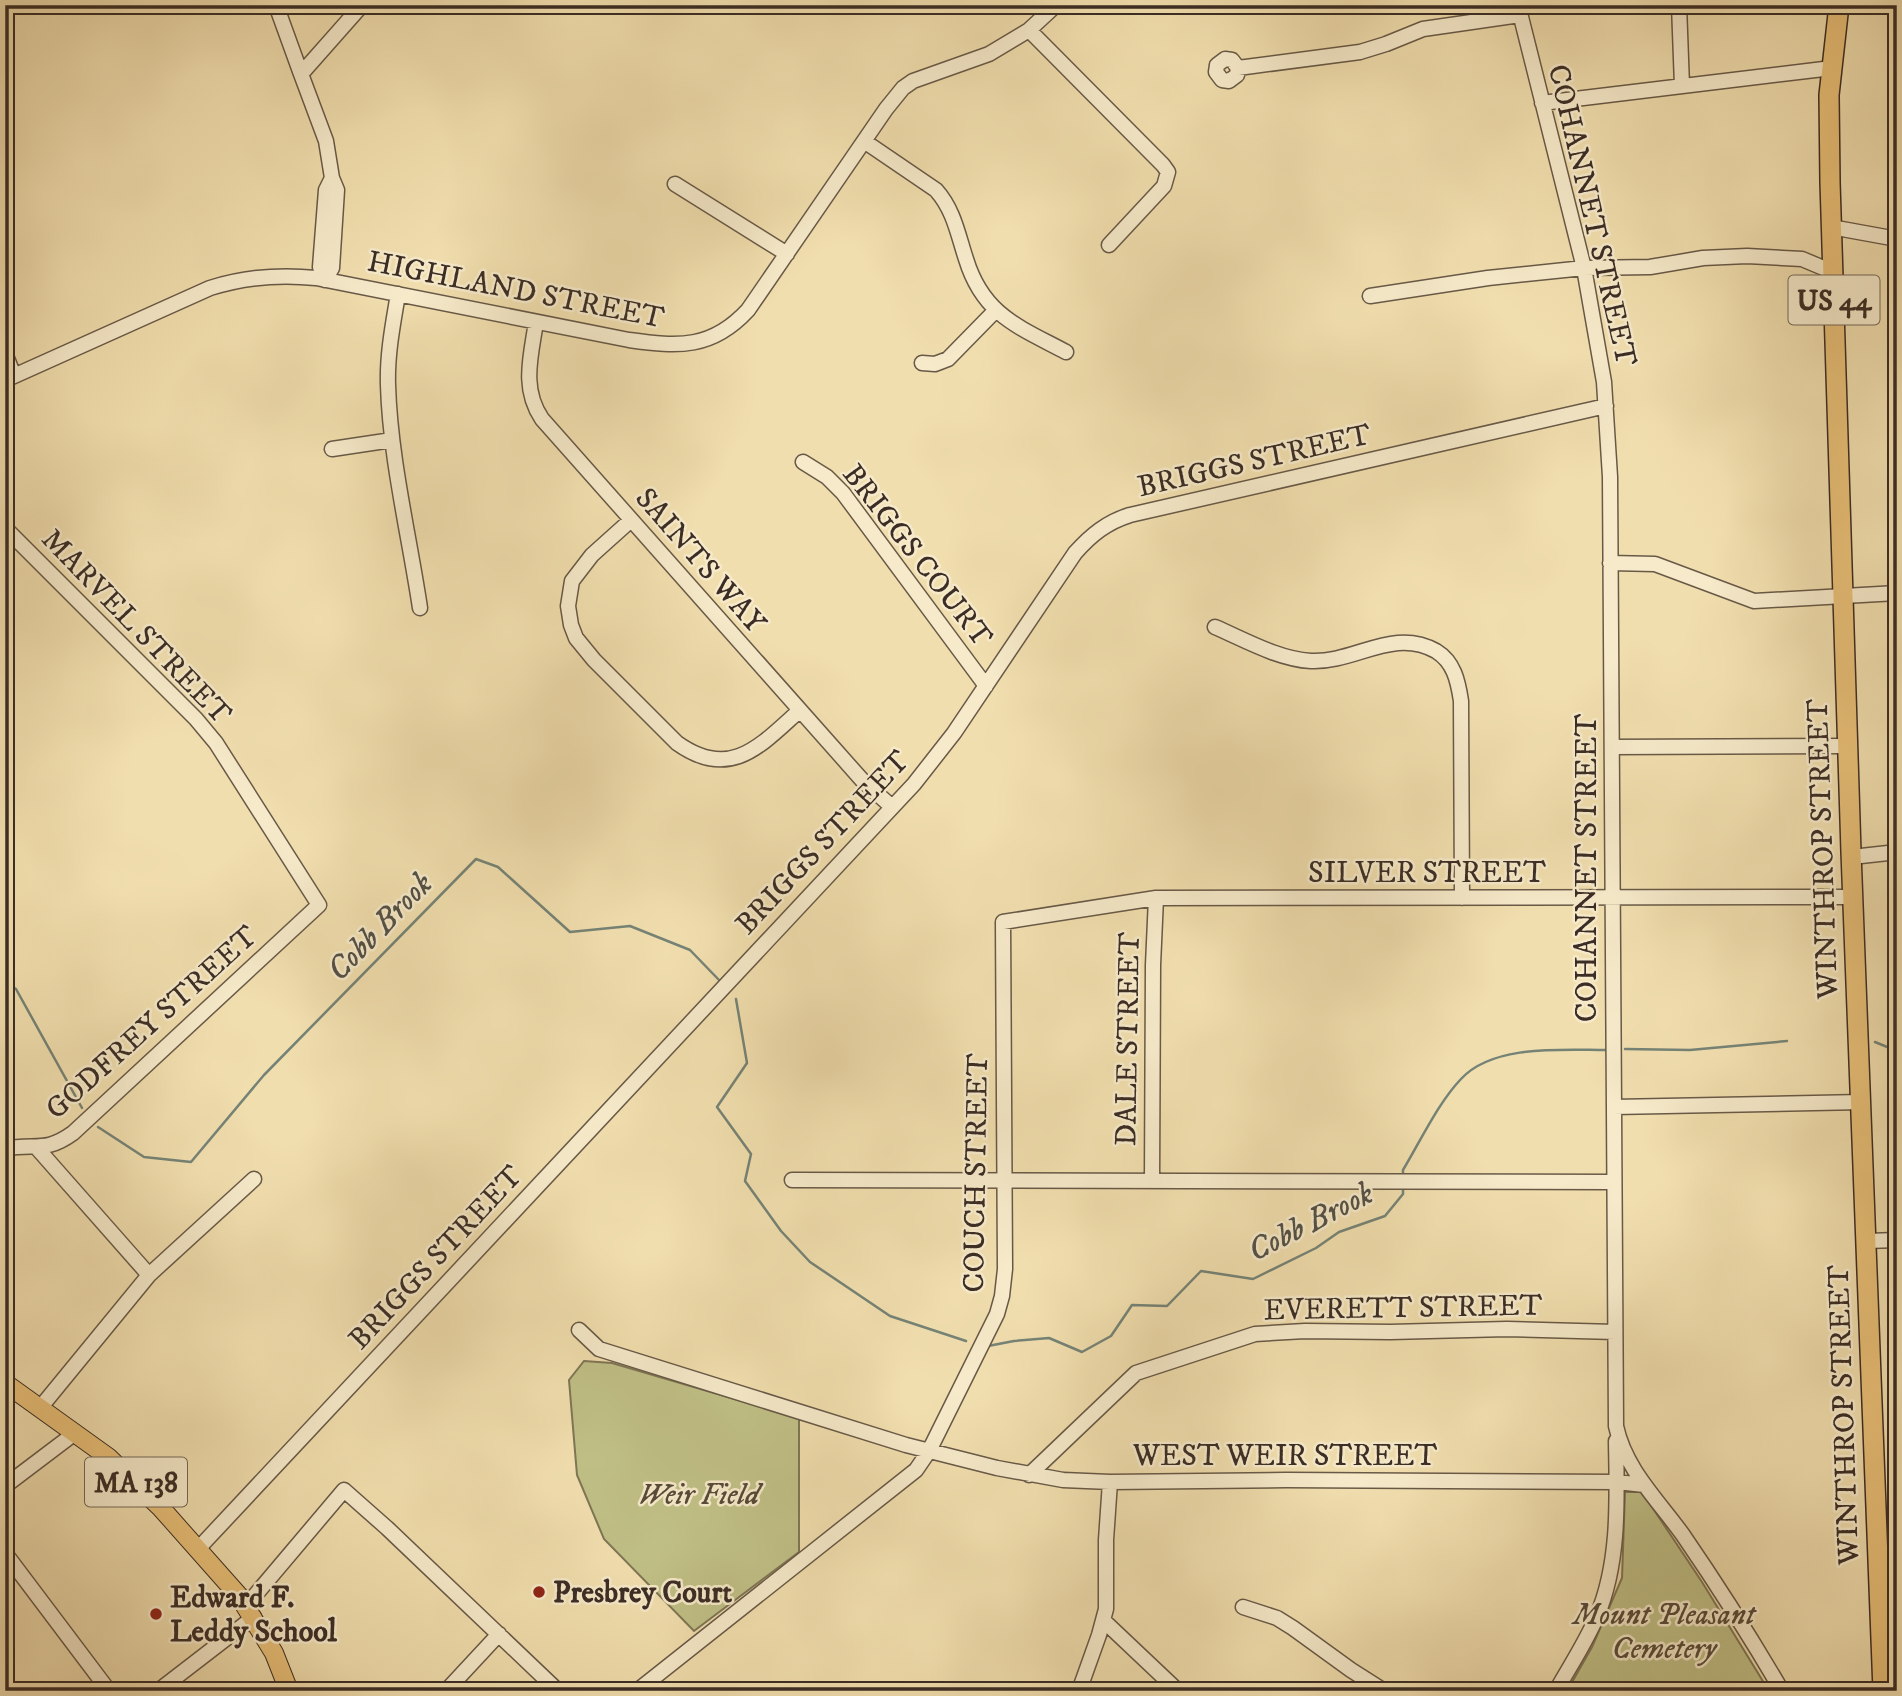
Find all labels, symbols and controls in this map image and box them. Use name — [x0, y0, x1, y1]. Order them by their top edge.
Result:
street label: COHANNET STREET — [1539, 61, 1644, 370]
street label: HIGHLAND STREET — [364, 244, 668, 337]
road number: US 44 — [1788, 276, 1880, 324]
street label: BRIGGS STREET — [1134, 417, 1375, 506]
street label: BRIGGS COURT — [834, 457, 1000, 655]
street label: SAINTS WAY — [627, 481, 774, 642]
street label: MARVEL STREET — [33, 521, 239, 733]
street label: WINTHROP STREET — [1800, 698, 1847, 1001]
street label: COHANNET STREET — [1569, 714, 1606, 1022]
street label: BRIGGS STREET — [728, 743, 918, 943]
street label: SILVER STREET — [1308, 855, 1546, 892]
water label: Cobb Brook — [319, 864, 442, 990]
street label: GODFREY STREET — [38, 918, 266, 1128]
street label: DALE STREET — [1108, 931, 1149, 1146]
street label: COUCH STREET — [956, 1053, 997, 1293]
street label: BRIGGS STREET — [341, 1158, 531, 1358]
water label: Cobb Brook — [1241, 1174, 1381, 1271]
street label: WINTHROP STREET — [1821, 1264, 1868, 1567]
street label: EVERETT STREET — [1263, 1288, 1543, 1329]
street label: WEST WEIR STREET — [1132, 1438, 1438, 1475]
road number: MA 138 — [85, 1458, 187, 1506]
park label: Weir Field — [639, 1477, 764, 1514]
place label: Presbrey Court — [553, 1575, 732, 1612]
place label: Edward F. Leddy School — [170, 1580, 338, 1651]
marker: Presbrey Court — [531, 1584, 547, 1600]
park label: Mount Pleasant Cemetery — [1571, 1597, 1757, 1668]
marker: Edward F. Leddy School — [148, 1606, 164, 1622]

